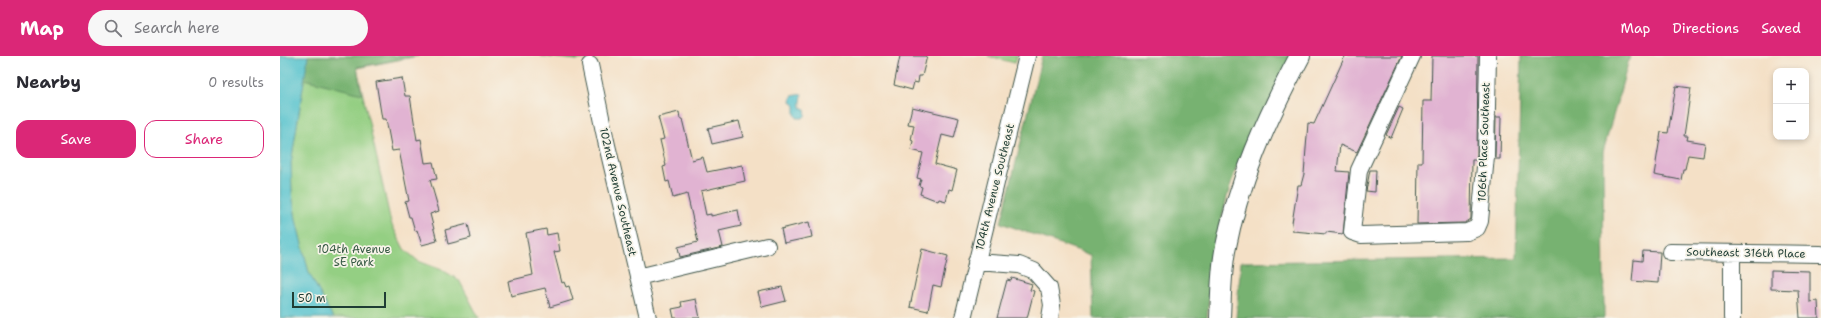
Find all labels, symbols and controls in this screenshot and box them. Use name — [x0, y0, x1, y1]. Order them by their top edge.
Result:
search box — [88, 10, 368, 46]
text: Map — [20, 16, 64, 41]
icon: search — [102, 17, 124, 39]
text: Search here — [134, 18, 220, 38]
text: Map — [1621, 19, 1651, 37]
text: Directions — [1673, 19, 1739, 37]
text: Saved — [1761, 19, 1801, 37]
map controls — [1773, 68, 1809, 140]
button: + — [1773, 68, 1809, 104]
text: Nearby — [16, 71, 81, 93]
text: 0 results — [208, 74, 264, 91]
street label: 106th Place Southeast — [1474, 82, 1494, 202]
button: − — [1773, 104, 1809, 140]
button: Save — [16, 120, 136, 158]
button: Share — [144, 120, 264, 158]
street label: 104th Avenue Southeast — [972, 122, 1018, 252]
street label: 102nd Avenue Southeast — [596, 126, 640, 258]
park label: 104th Avenue SE Park — [317, 242, 391, 270]
street label: Southeast 316th Place — [1686, 244, 1806, 262]
scale bar — [292, 290, 386, 309]
text: 50 m — [298, 291, 326, 306]

